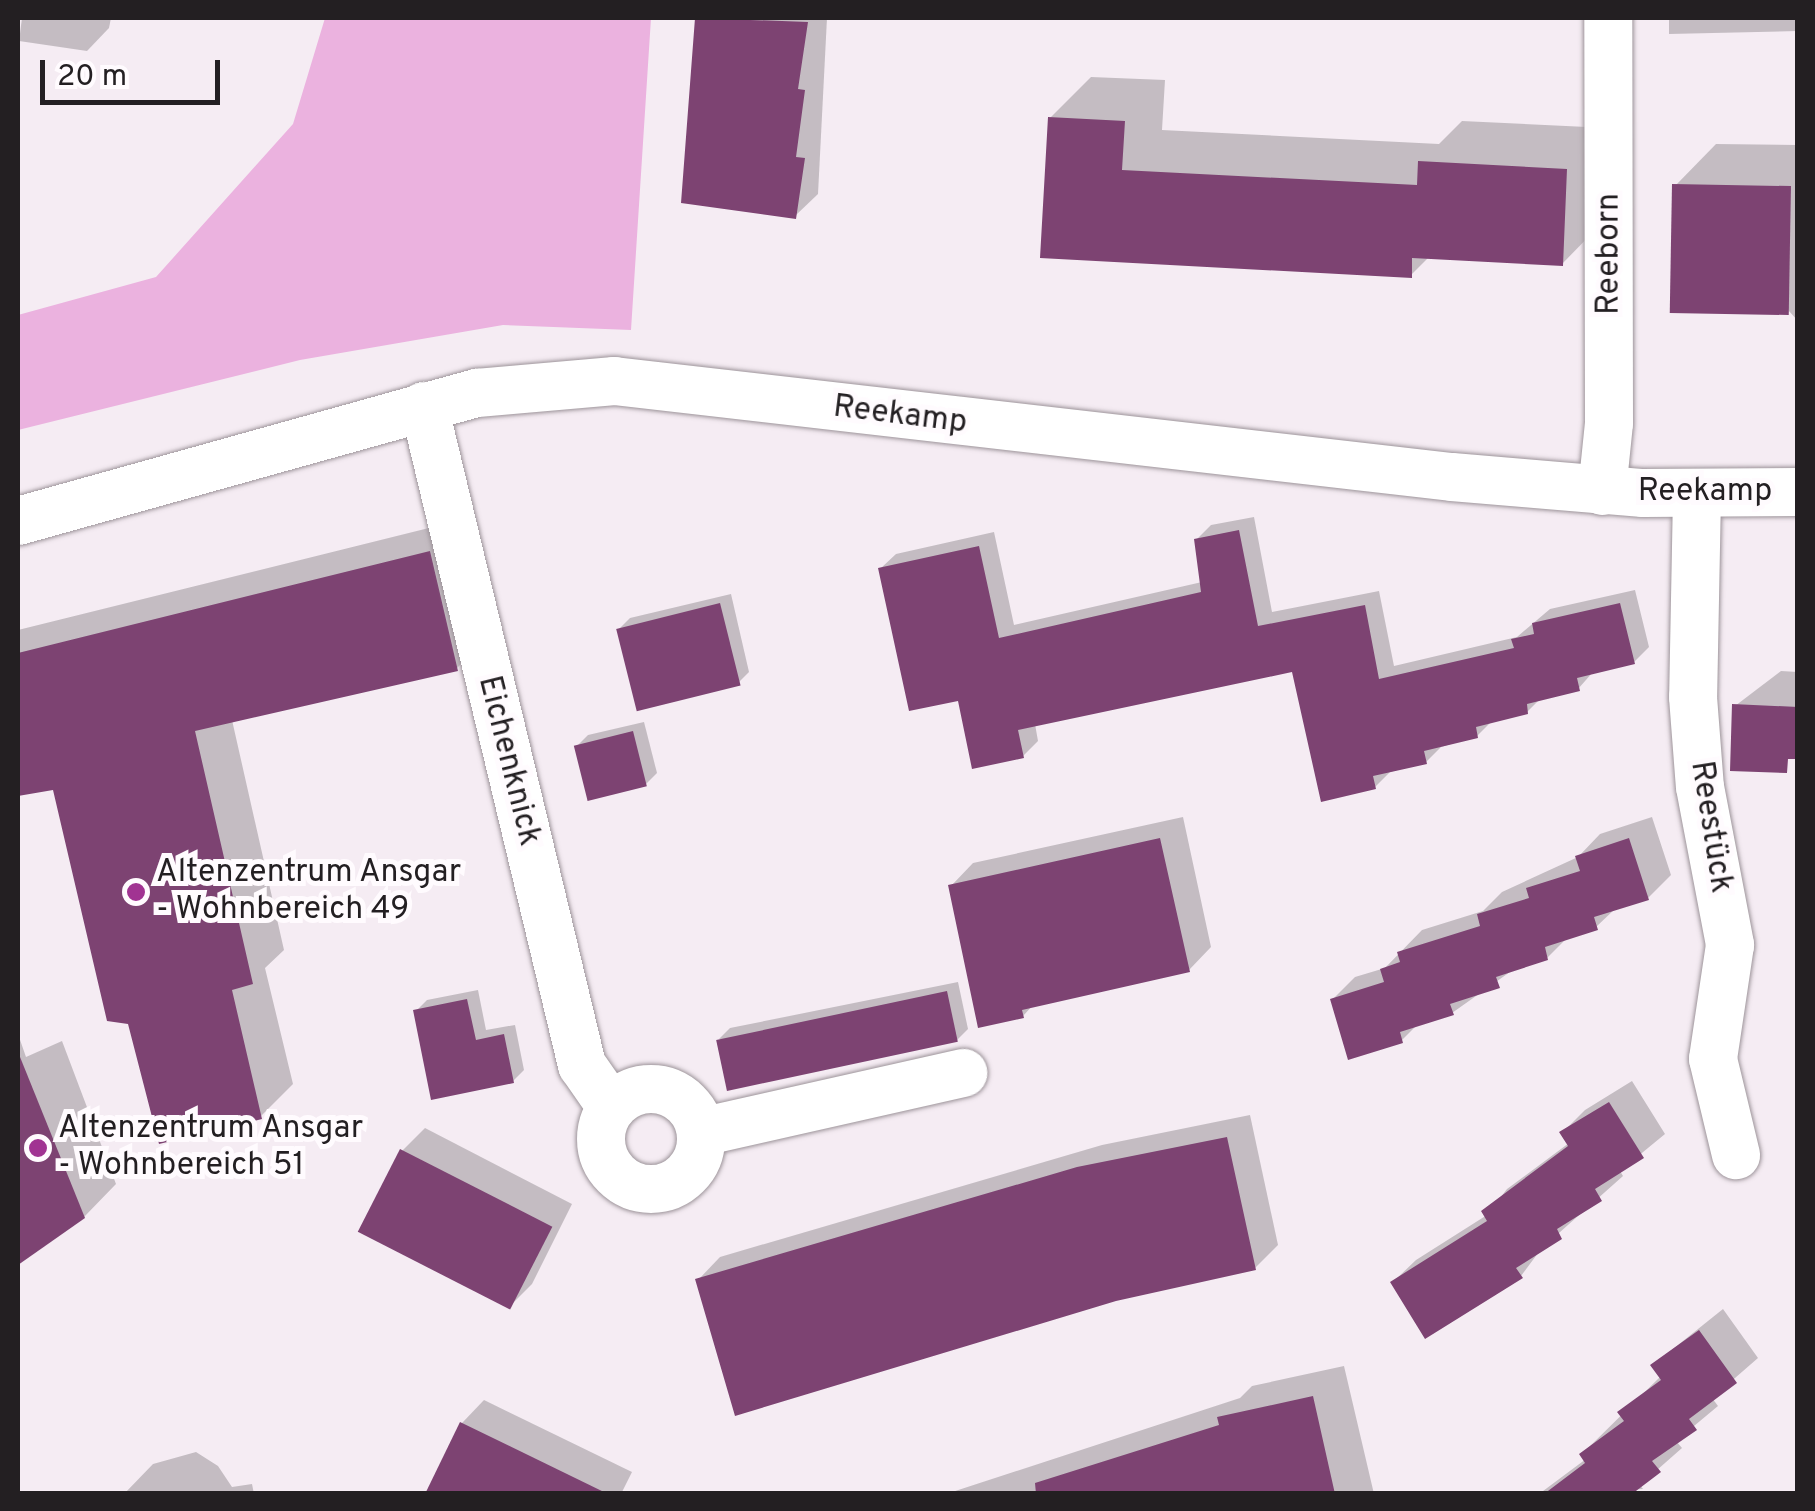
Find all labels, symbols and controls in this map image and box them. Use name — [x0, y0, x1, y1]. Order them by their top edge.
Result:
scale bar — [45, 40, 225, 102]
text: 20 m — [57, 59, 127, 96]
street label: Reeborn — [1591, 193, 1629, 315]
street label: Reekamp — [831, 389, 969, 443]
street label: Reekamp — [1638, 473, 1772, 511]
street label: Eichenknick — [468, 672, 548, 850]
street label: Reestück — [1681, 758, 1739, 896]
place label: Altenzentrum Ansgar - Wohnbereich 49 — [156, 855, 463, 930]
marker: Altenzentrum Ansgar - Wohnbereich 49 — [125, 881, 147, 903]
place label: Altenzentrum Ansgar - Wohnbereich 51 — [58, 1111, 365, 1186]
marker: Altenzentrum Ansgar - Wohnbereich 51 — [27, 1137, 49, 1159]

